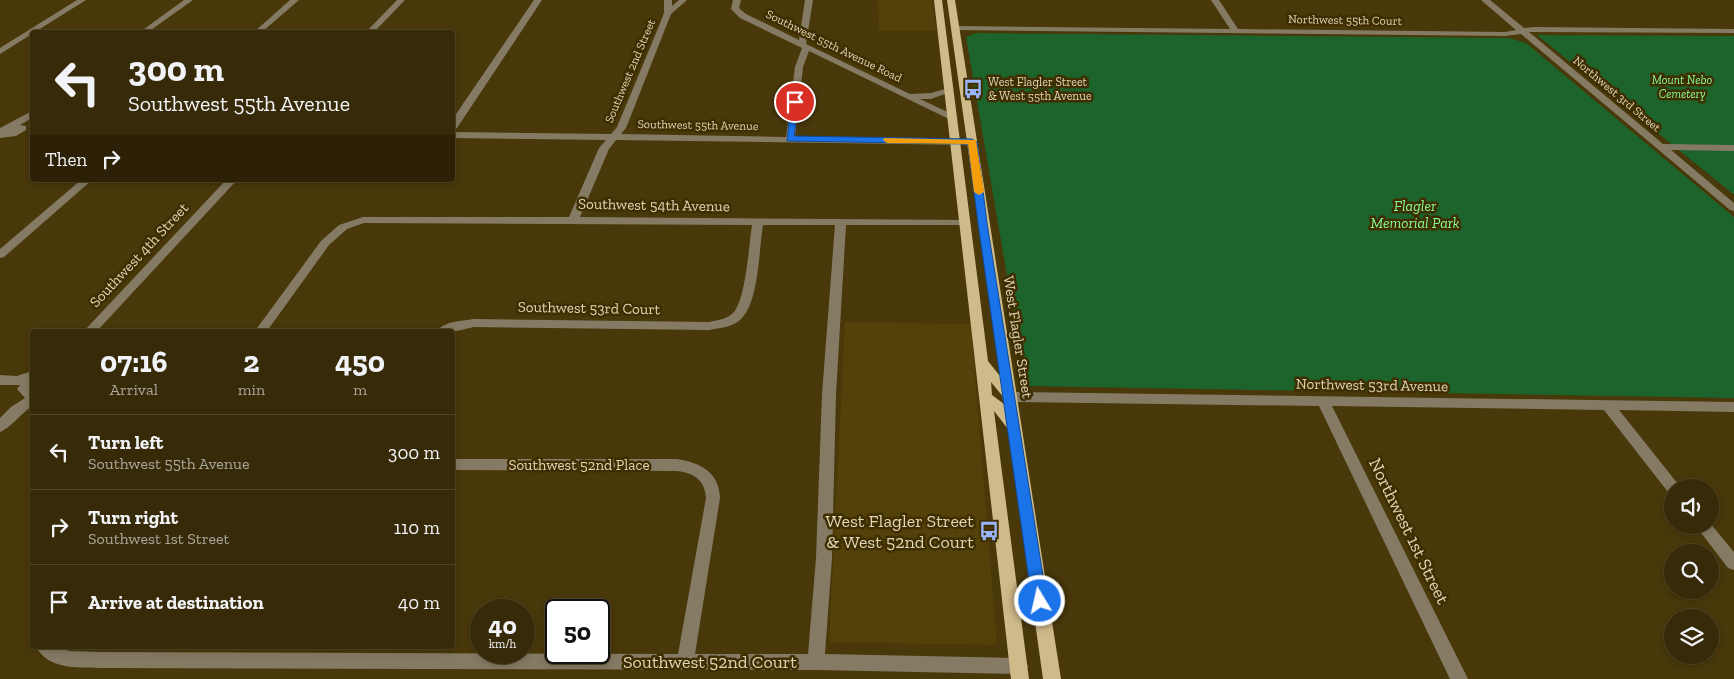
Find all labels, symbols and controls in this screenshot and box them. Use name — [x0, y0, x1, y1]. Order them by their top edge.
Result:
street label: Southwest 55th Avenue Road — [764, 7, 905, 85]
street label: Northwest 55th Court — [1288, 12, 1403, 28]
street label: Southwest 2nd Street — [602, 17, 658, 125]
text: 300 m — [128, 48, 224, 90]
icon: left — [45, 50, 110, 115]
street label: Northwest 3rd Street — [1570, 53, 1664, 135]
park label: Mount Nebo Cemetery — [1652, 73, 1712, 101]
place label: West Flagler Street & West 55th Avenue — [988, 75, 1092, 103]
bus stop icon: West Flagler Street & West 55th Avenue — [962, 78, 984, 100]
pin — [774, 81, 816, 123]
icon: arrive — [781, 88, 809, 116]
text: Southwest 55th Avenue — [128, 90, 350, 117]
street label: Southwest 55th Avenue — [637, 117, 759, 133]
icon: right — [97, 145, 125, 173]
text: Then — [45, 148, 87, 171]
street label: Southwest 54th Avenue — [578, 195, 730, 215]
park label: Flagler Memorial Park — [1370, 197, 1460, 232]
street label: Southwest 4th Street — [86, 199, 192, 311]
street label: West Flagler Street — [999, 274, 1037, 400]
street label: Southwest 53rd Court — [518, 298, 661, 318]
text: 07:16 — [100, 344, 168, 380]
text: 2 — [243, 344, 259, 380]
text: 450 — [335, 344, 385, 380]
street label: Northwest 53rd Avenue — [1296, 375, 1448, 395]
text: Arrival — [110, 380, 158, 399]
text: min — [238, 380, 265, 399]
text: m — [353, 380, 367, 399]
text: Turn left — [88, 431, 163, 454]
icon: left — [45, 438, 73, 466]
text: 300 m — [388, 441, 440, 464]
text: Southwest 55th Avenue — [88, 454, 249, 473]
street label: Northwest 1st Street — [1364, 454, 1454, 608]
street label: Southwest 52nd Place — [508, 456, 650, 474]
map controls — [1664, 479, 1719, 664]
button: sound — [1664, 479, 1719, 534]
text: Turn right — [88, 506, 178, 529]
place label: West Flagler Street & West 52nd Court — [825, 510, 974, 553]
icon: right — [45, 513, 73, 541]
text: 110 m — [394, 516, 440, 539]
bus stop icon: West Flagler Street & West 52nd Court — [978, 520, 1000, 542]
text: Southwest 1st Street — [88, 529, 229, 548]
button: search — [1664, 544, 1719, 599]
position arrow — [1013, 574, 1065, 626]
icon: arrive — [45, 588, 73, 616]
text: Arrive at destination — [88, 591, 264, 614]
text: 40 m — [398, 591, 440, 614]
speed limit sign: 50 — [545, 599, 610, 664]
button: layers — [1664, 609, 1719, 664]
text: 40 — [488, 610, 517, 640]
text: km/h — [489, 637, 516, 651]
street label: Southwest 52nd Court — [623, 651, 797, 673]

